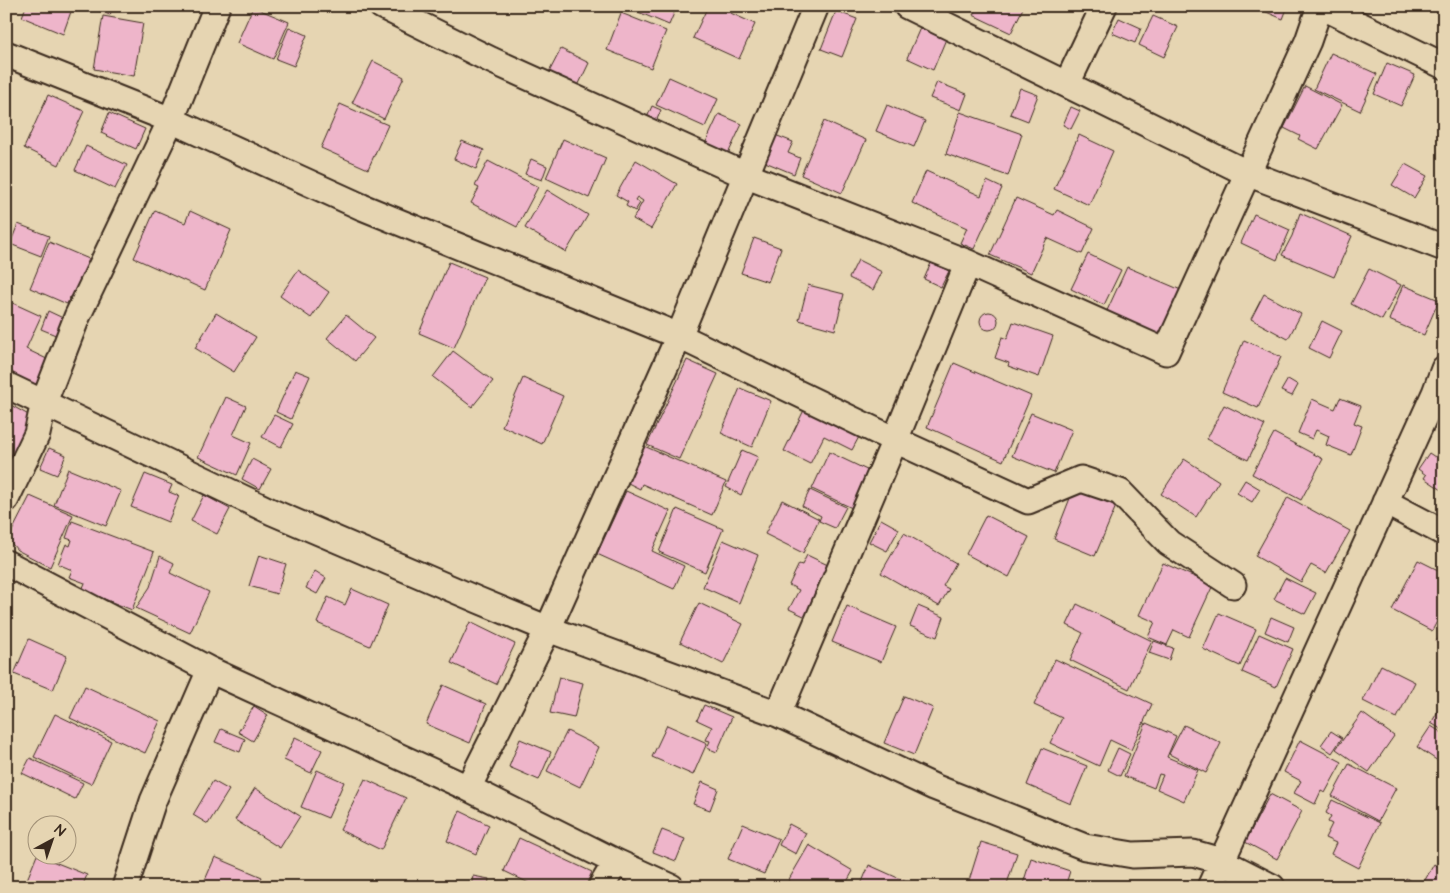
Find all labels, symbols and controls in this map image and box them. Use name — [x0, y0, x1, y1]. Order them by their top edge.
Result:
north arrow — [28, 816, 78, 866]
text: N — [50, 820, 70, 841]

